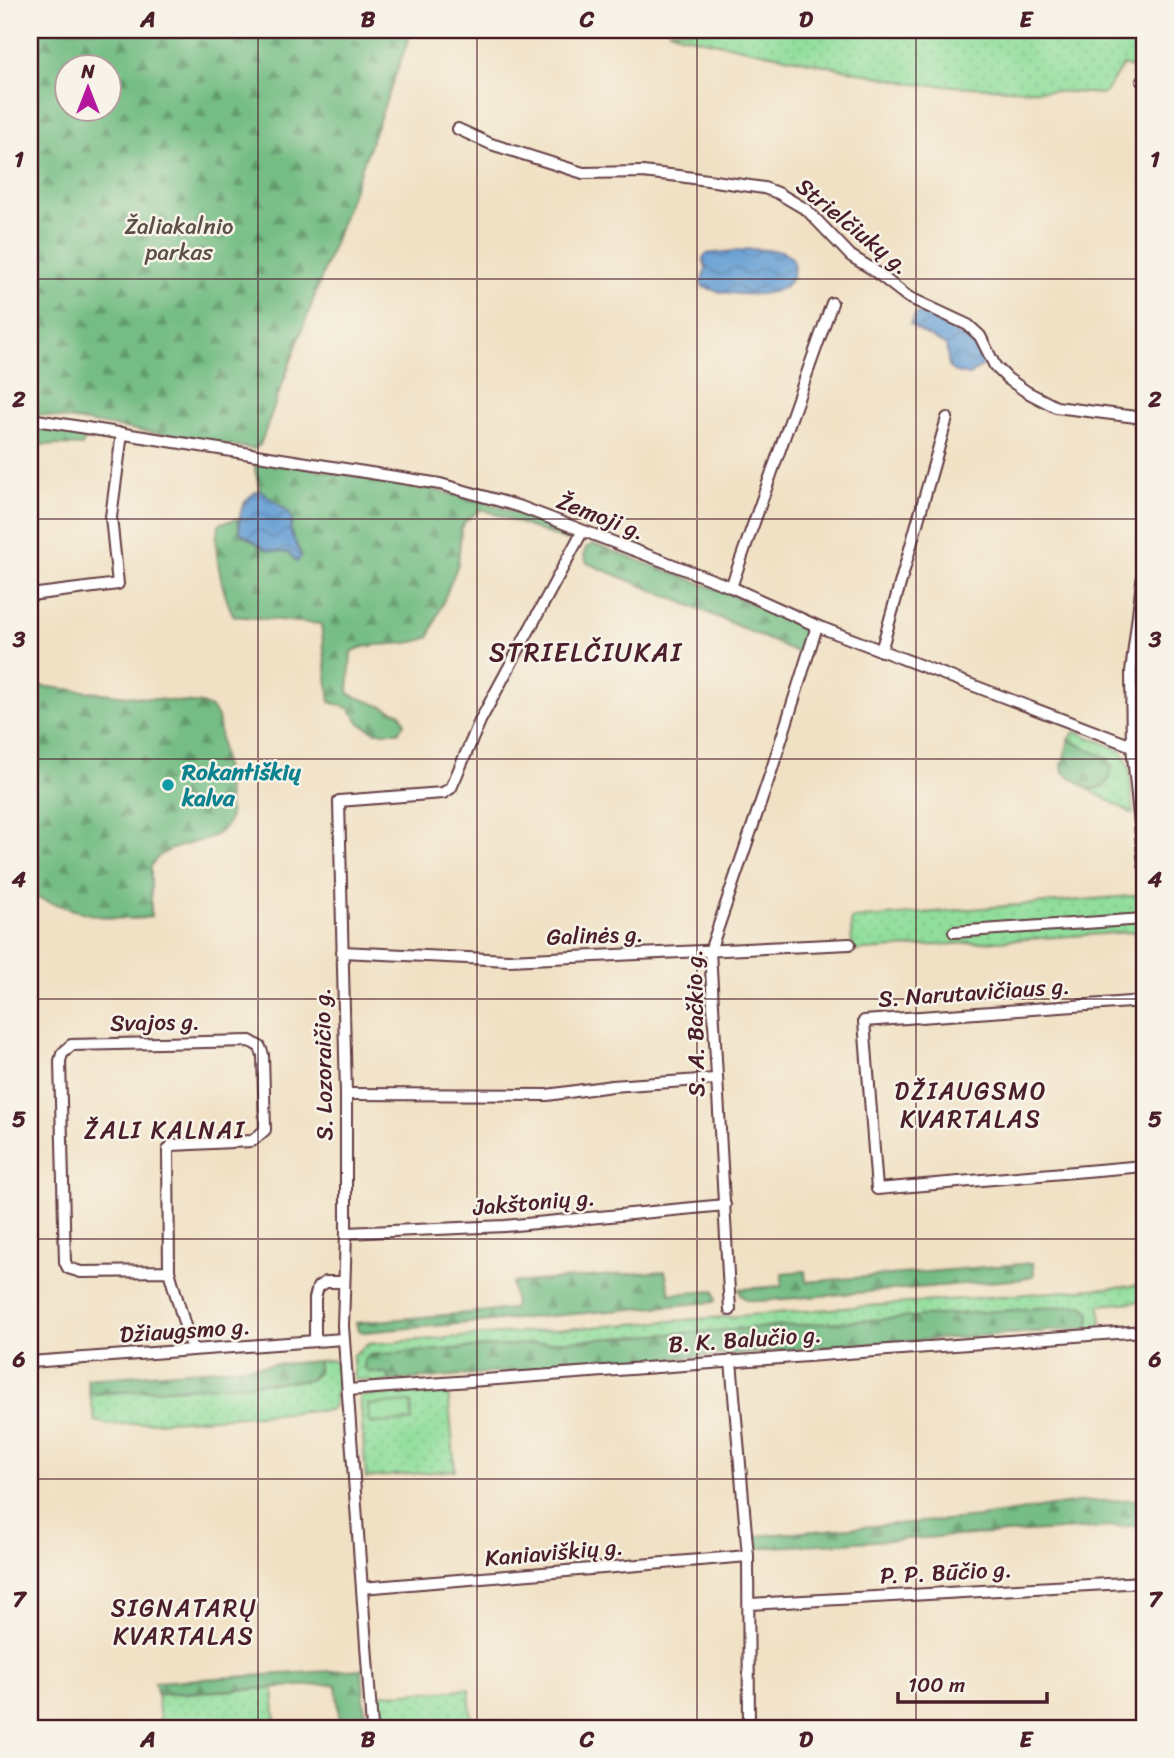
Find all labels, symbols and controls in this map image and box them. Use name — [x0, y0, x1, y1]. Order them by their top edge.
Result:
text: A — [139, 0, 156, 40]
text: B — [361, 0, 376, 40]
text: C — [579, 0, 595, 40]
text: D — [799, 0, 814, 40]
text: E — [1020, 0, 1035, 40]
north arrow — [52, 52, 122, 122]
text: N — [80, 55, 95, 88]
text: 1 — [14, 139, 24, 180]
text: 1 — [1150, 139, 1160, 180]
street label: Strielčiukų g. — [786, 167, 919, 286]
park label: Žaliakalnio parkas — [125, 206, 233, 273]
text: 2 — [11, 379, 26, 420]
text: 2 — [1147, 379, 1162, 420]
street label: Žemoji g. — [551, 481, 651, 552]
text: 3 — [12, 619, 26, 660]
text: 3 — [1148, 619, 1162, 660]
district label: STRIELČIUKAI — [489, 629, 683, 675]
place label: Rokantiškių kalva — [181, 752, 302, 819]
marker: Rokantiškių kalva — [160, 777, 176, 793]
text: 4 — [11, 859, 27, 900]
text: 4 — [1147, 859, 1163, 900]
street label: Galinės g. — [546, 913, 644, 958]
street label: S. A. Bačkio g. — [674, 949, 717, 1097]
street label: S. Narutavičiaus g. — [877, 965, 1071, 1020]
street label: S. Lozoraičio g. — [302, 987, 345, 1141]
street label: Svajos g. — [110, 1001, 200, 1044]
district label: DŽIAUGSMO KVARTALAS — [895, 1070, 1047, 1140]
text: 5 — [12, 1099, 26, 1140]
text: 5 — [1148, 1099, 1162, 1140]
district label: ŽALI KALNAI — [84, 1109, 246, 1151]
street label: Jakštonių g. — [470, 1177, 597, 1228]
street label: Džiaugsmo g. — [118, 1305, 252, 1356]
street label: B. K. Balučio g. — [667, 1314, 823, 1365]
text: 6 — [11, 1339, 26, 1380]
text: 6 — [1147, 1339, 1162, 1380]
street label: Kaniaviškių g. — [483, 1526, 625, 1579]
street label: P. P. Būčio g. — [879, 1549, 1013, 1596]
text: 7 — [12, 1579, 27, 1620]
text: 7 — [1148, 1579, 1163, 1620]
district label: SIGNATARŲ KVARTALAS — [111, 1587, 257, 1657]
scale bar — [898, 1660, 1046, 1704]
text: 100 m — [908, 1666, 965, 1704]
text: A — [139, 1719, 156, 1758]
text: B — [361, 1719, 376, 1758]
text: C — [579, 1719, 595, 1758]
text: D — [799, 1719, 814, 1758]
text: E — [1020, 1719, 1035, 1758]

